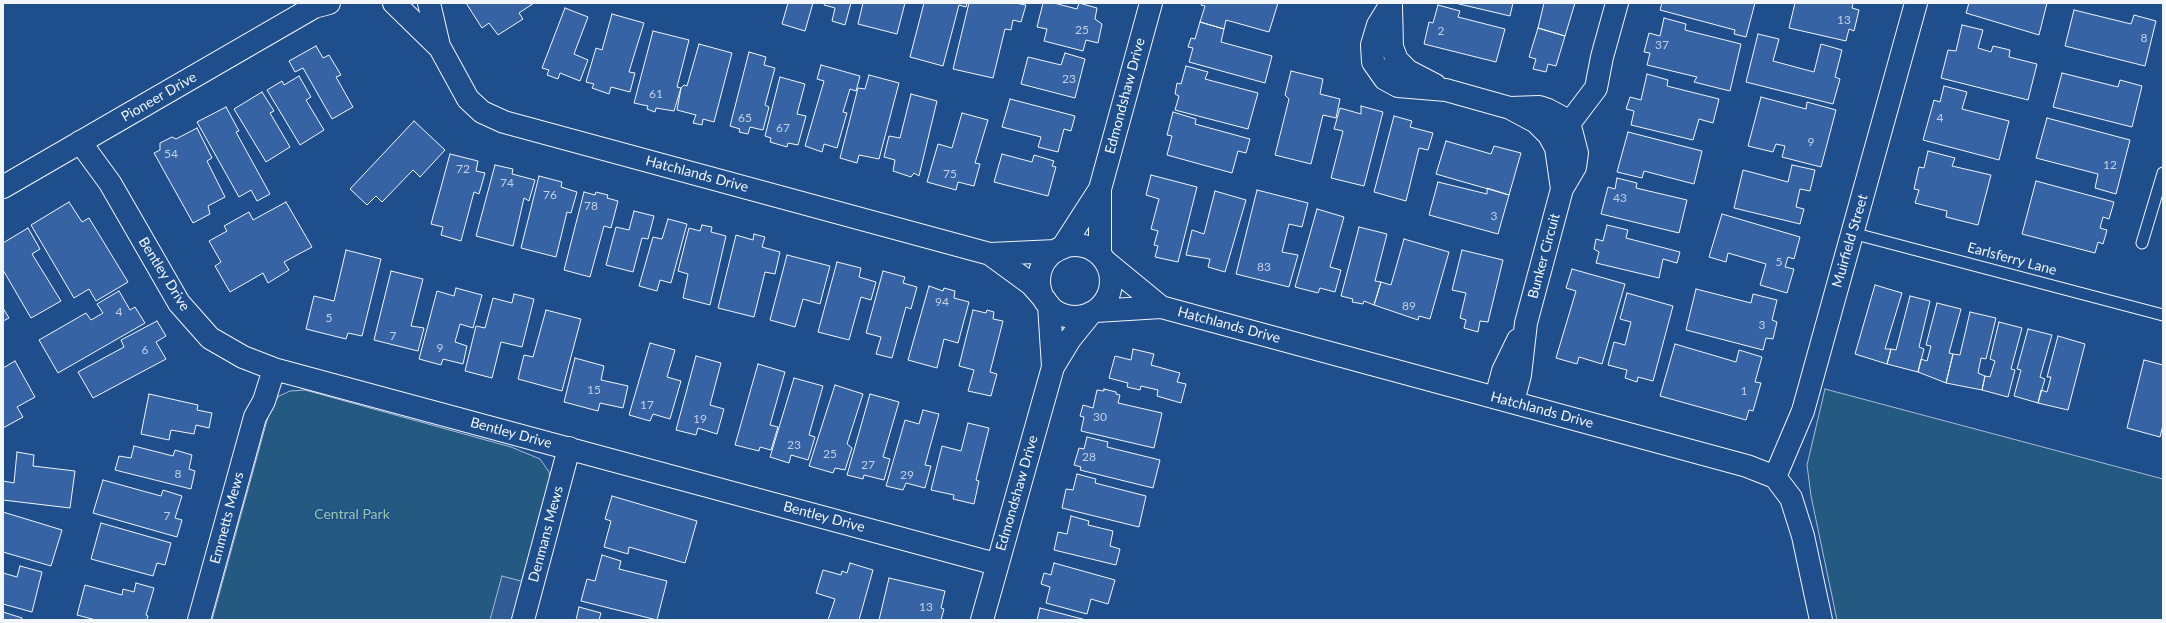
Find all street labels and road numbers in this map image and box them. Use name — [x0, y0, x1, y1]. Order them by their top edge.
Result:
street label: Edmondshaw Drive — [1101, 36, 1149, 156]
street label: Pioneer Drive — [118, 69, 200, 125]
street label: Hatchlands Drive — [644, 152, 750, 196]
street label: Muirfield Street — [1829, 192, 1871, 290]
street label: Bunker Circuit — [1525, 211, 1563, 301]
street label: Bentley Drive — [135, 234, 193, 314]
street label: Earlsferry Lane — [1965, 239, 2059, 279]
street label: Hatchlands Drive — [1176, 303, 1282, 347]
street label: Hatchlands Drive — [1489, 388, 1595, 432]
street label: Bentley Drive — [468, 414, 554, 452]
street label: Edmondshaw Drive — [992, 433, 1042, 553]
street label: Emmetts Mews — [207, 470, 247, 566]
street label: Denmans Mews — [525, 484, 567, 584]
street label: Bentley Drive — [781, 498, 867, 536]

